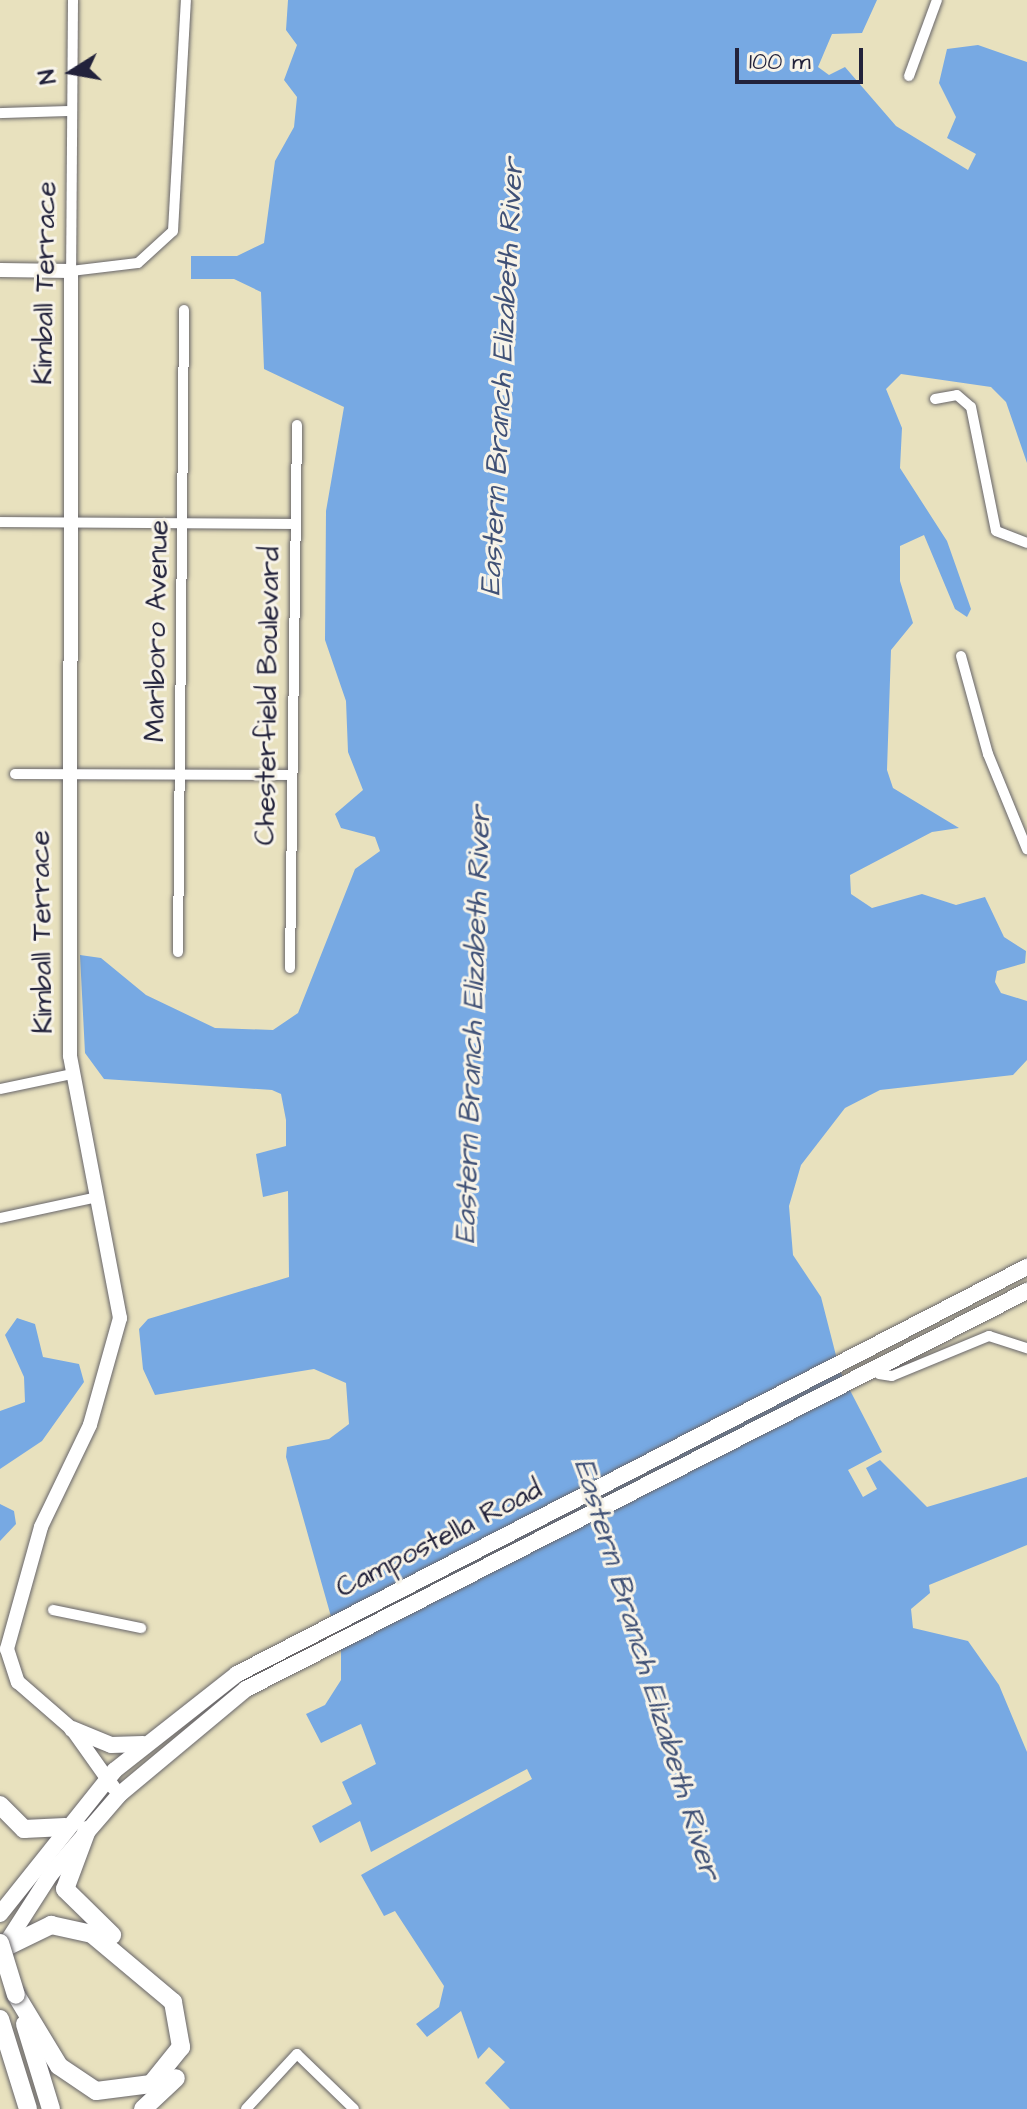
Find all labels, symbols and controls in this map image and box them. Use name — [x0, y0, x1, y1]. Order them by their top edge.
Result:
north arrow — [32, 32, 112, 112]
scale bar — [739, 32, 867, 82]
text: 100 m — [749, 45, 811, 79]
text: N — [31, 67, 64, 86]
water label: Eastern Branch Elizabeth River — [473, 158, 531, 596]
street label: Kimball Terrace — [26, 181, 64, 385]
street label: Marlboro Avenue — [138, 520, 176, 742]
street label: Chesterfield Boulevard — [249, 546, 287, 846]
water label: Eastern Branch Elizabeth River — [447, 806, 499, 1244]
street label: Kimball Terrace — [23, 830, 61, 1034]
water label: Eastern Branch Elizabeth River — [566, 1455, 728, 1883]
street label: Campostella Road — [331, 1473, 547, 1605]

